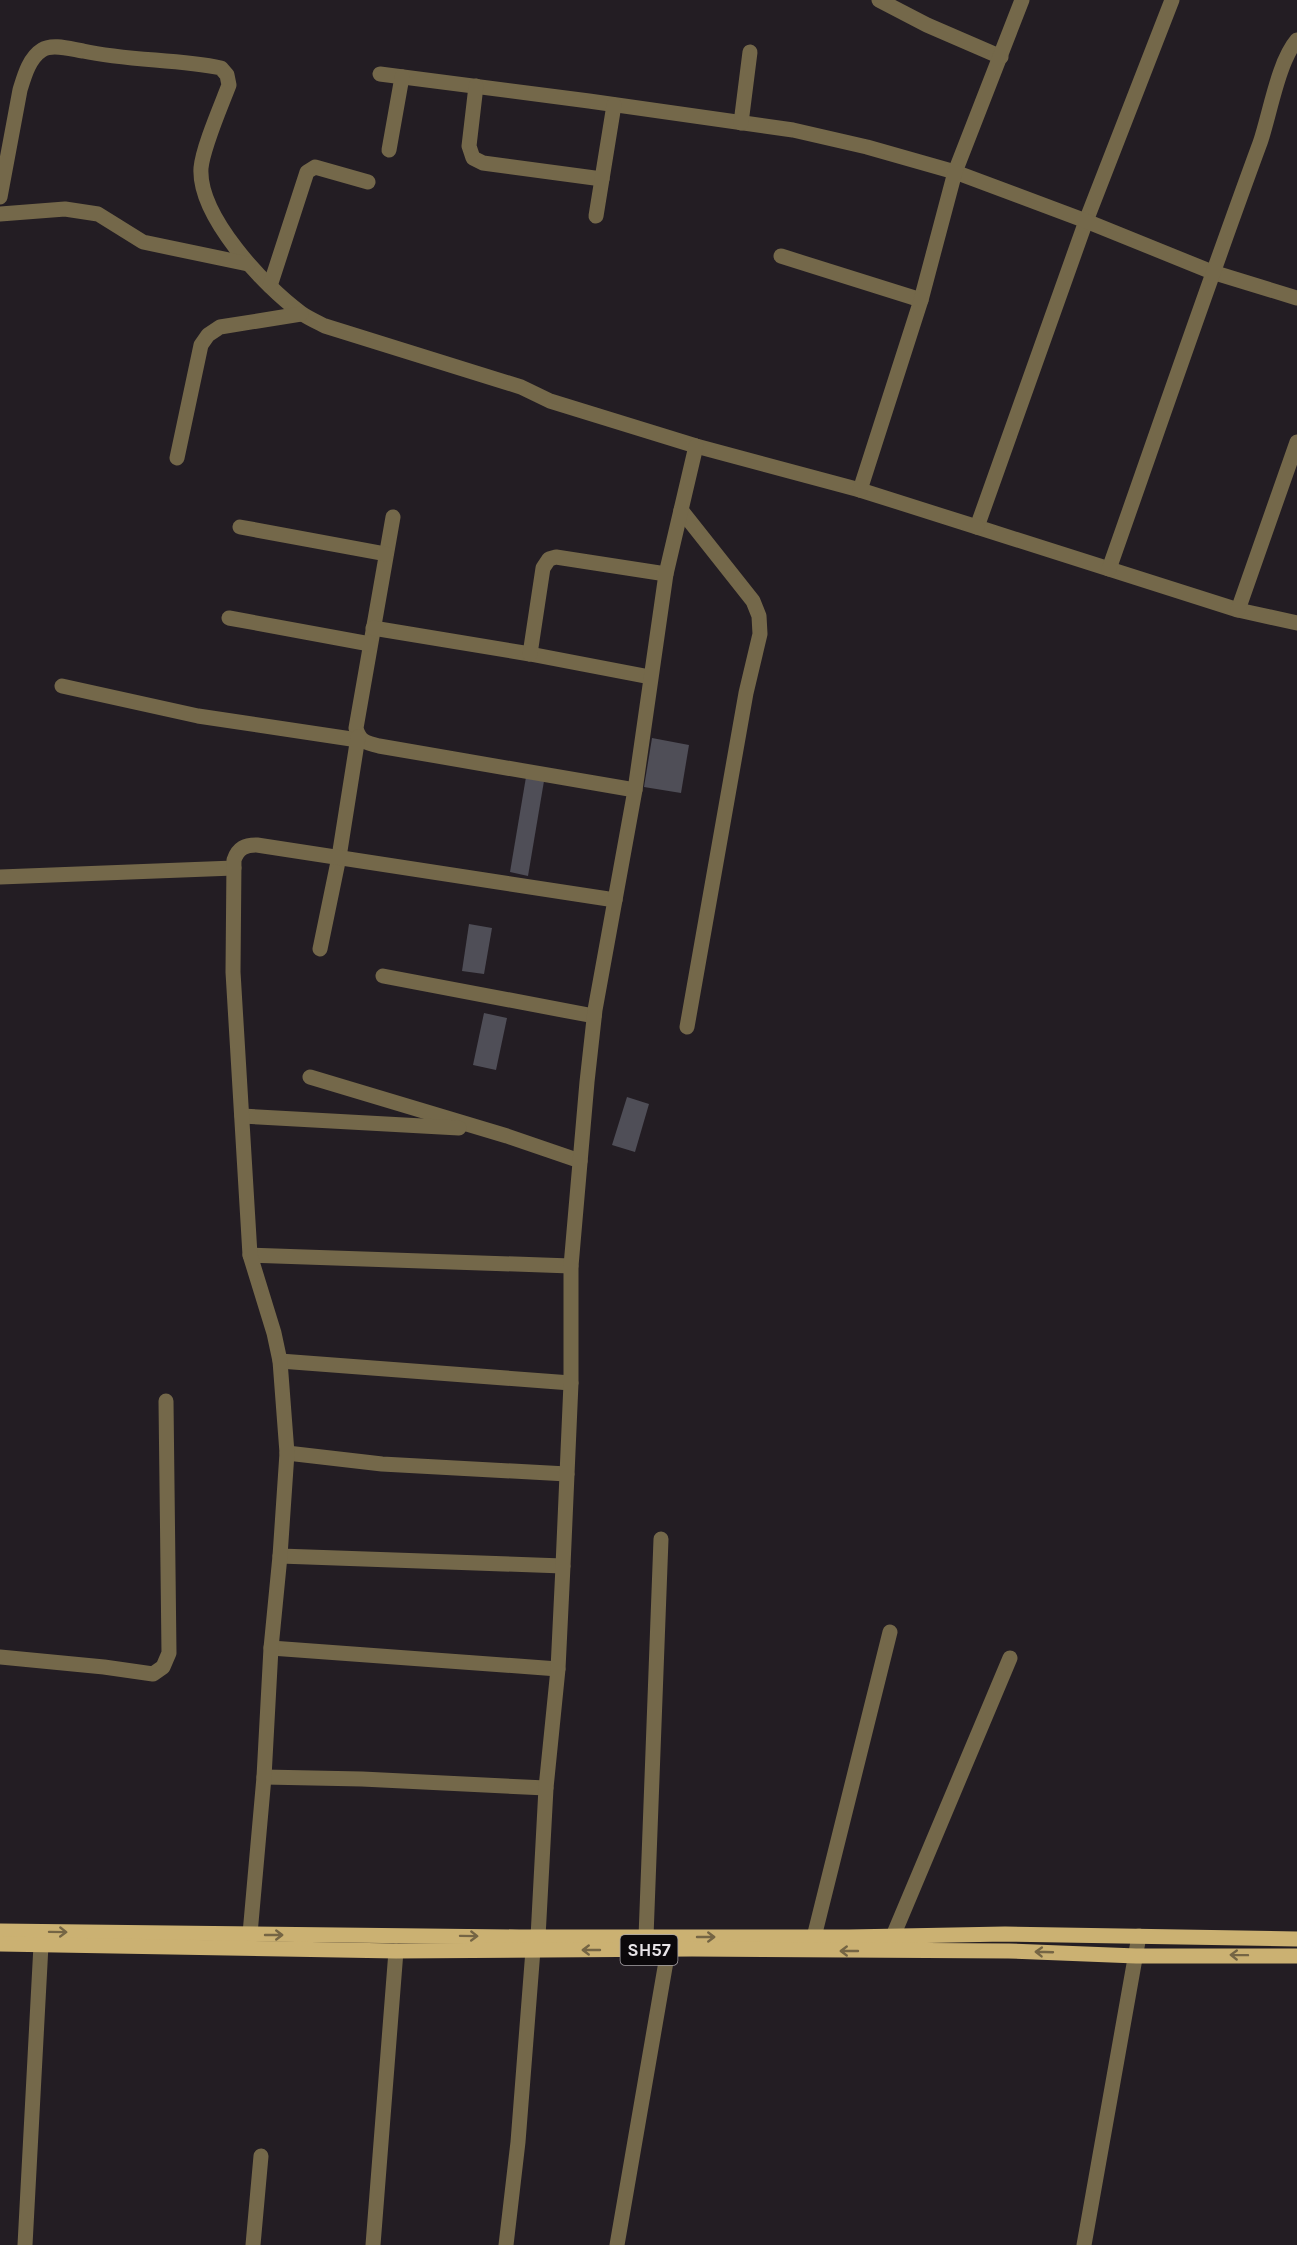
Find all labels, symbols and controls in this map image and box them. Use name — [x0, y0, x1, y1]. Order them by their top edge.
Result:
one-way arrow — [48, 1926, 68, 1938]
one-way arrow — [264, 1929, 284, 1941]
one-way arrow — [459, 1931, 479, 1942]
one-way arrow — [696, 1931, 716, 1942]
road number: SH57 — [620, 1935, 678, 1965]
one-way arrow — [581, 1944, 601, 1956]
one-way arrow — [839, 1945, 859, 1957]
one-way arrow — [1034, 1947, 1054, 1958]
one-way arrow — [1229, 1949, 1249, 1961]

